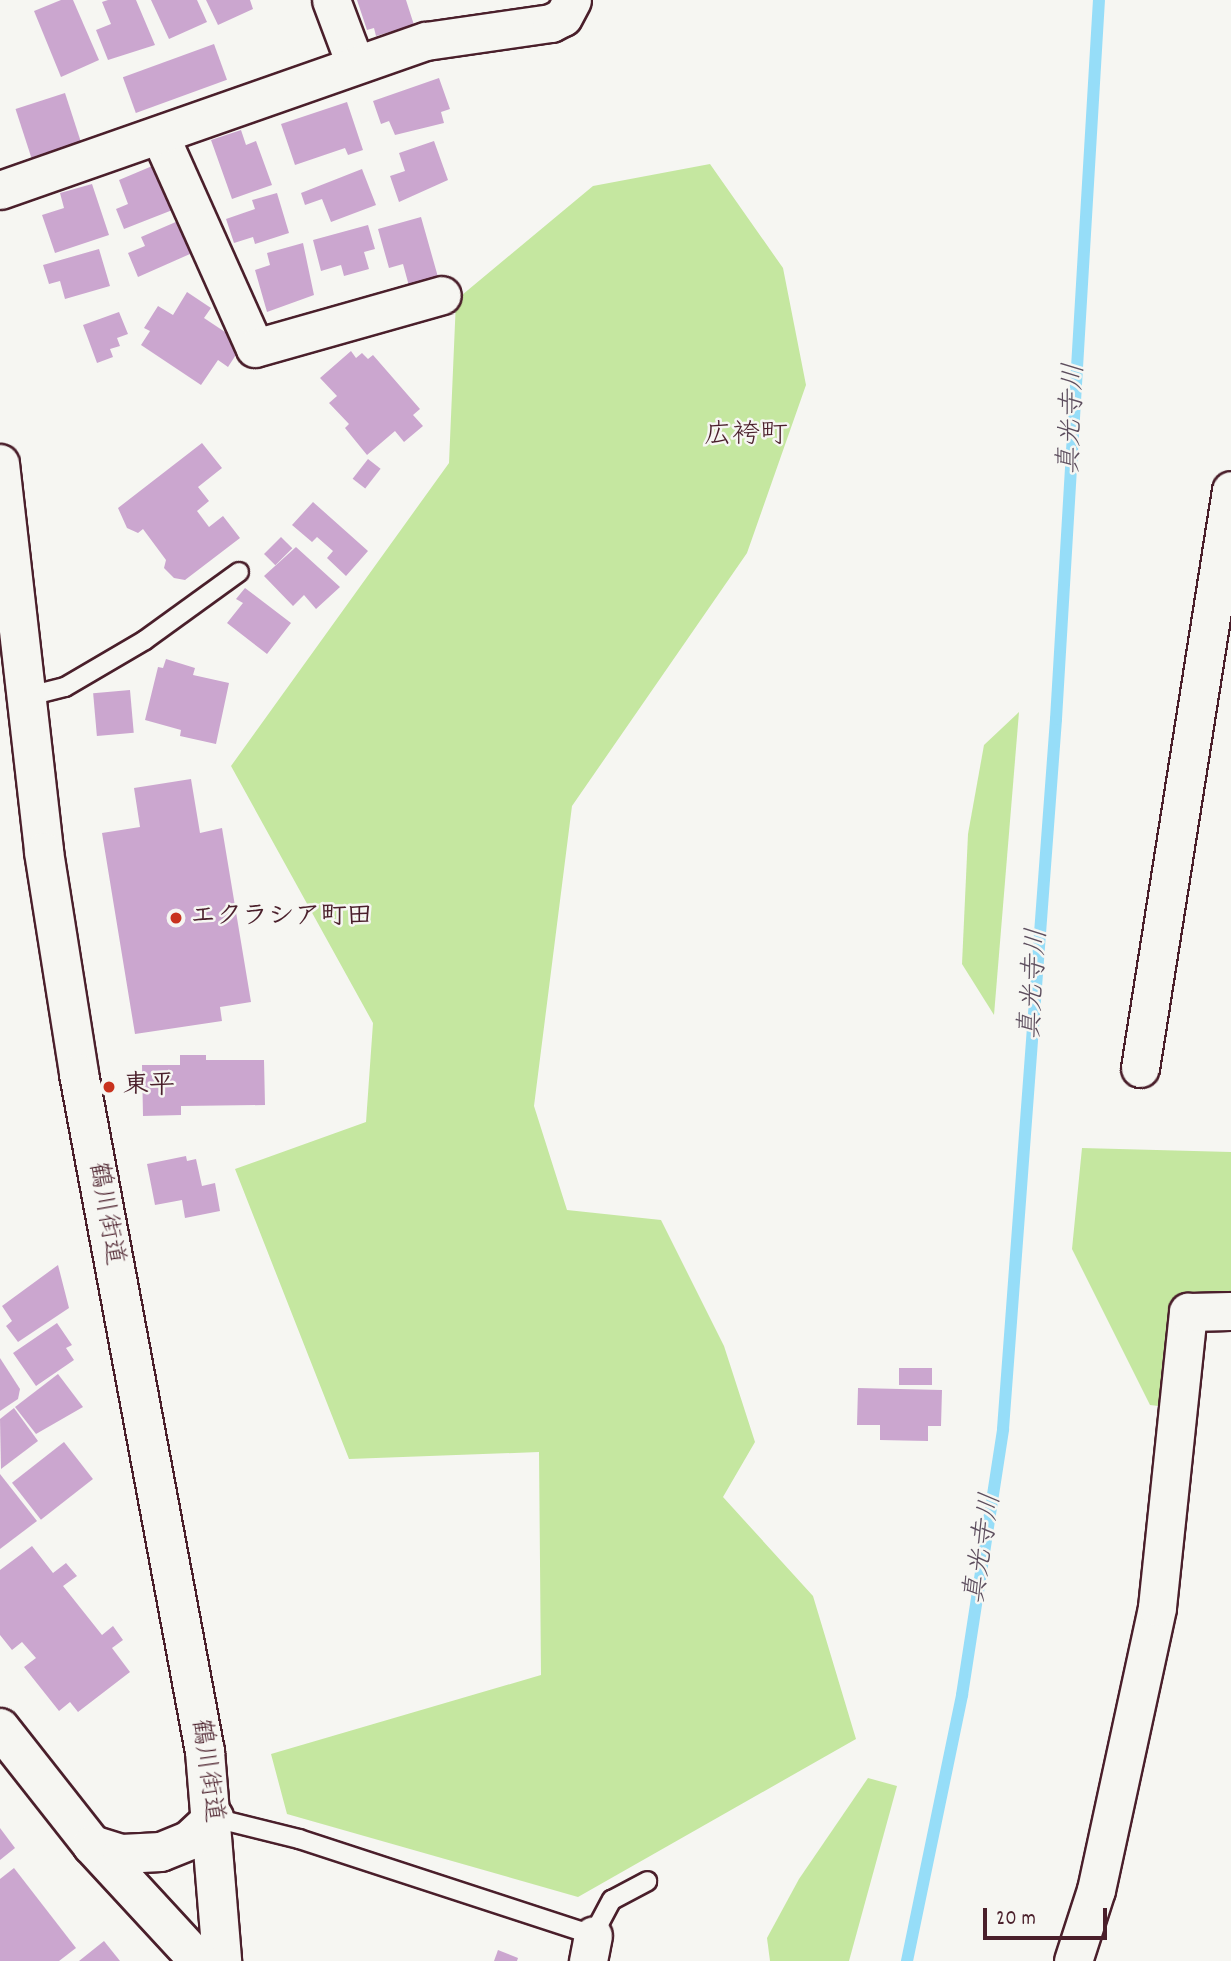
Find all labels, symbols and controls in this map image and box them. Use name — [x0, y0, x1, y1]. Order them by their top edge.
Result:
water label: 真光寺川 — [1054, 362, 1094, 476]
district label: 広袴町 — [704, 420, 788, 454]
place label: エクラシア町田 — [190, 902, 372, 934]
marker: エクラシア町田 — [168, 910, 184, 926]
water label: 真光寺川 — [1015, 927, 1057, 1041]
place label: 東平 — [123, 1071, 175, 1103]
marker: 東平 — [101, 1079, 117, 1095]
street label: 鶴川街道 — [81, 1160, 129, 1268]
water label: 真光寺川 — [960, 1491, 1010, 1607]
street label: 鶴川街道 — [183, 1717, 229, 1825]
scale bar — [986, 1895, 1110, 1939]
text: 20 m — [996, 1905, 1036, 1935]

